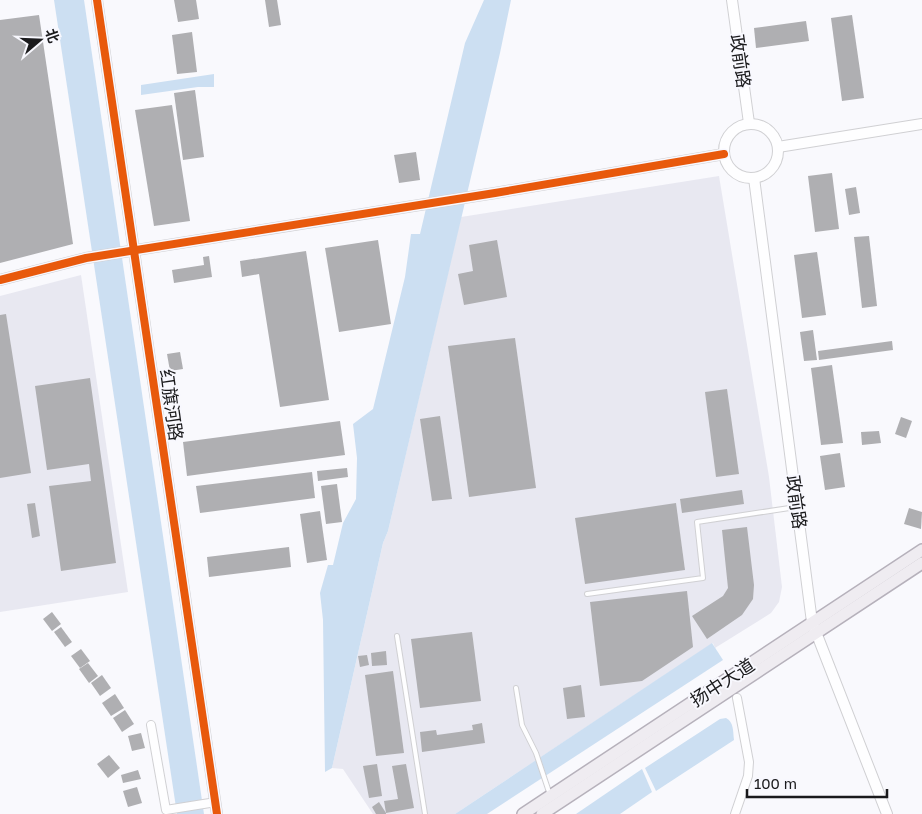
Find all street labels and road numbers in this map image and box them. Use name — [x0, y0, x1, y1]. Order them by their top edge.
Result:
street label: 政前路 — [726, 33, 756, 89]
street label: 红旗河路 — [156, 368, 188, 442]
street label: 政前路 — [782, 474, 812, 530]
street label: 扬中大道 — [686, 653, 758, 711]

